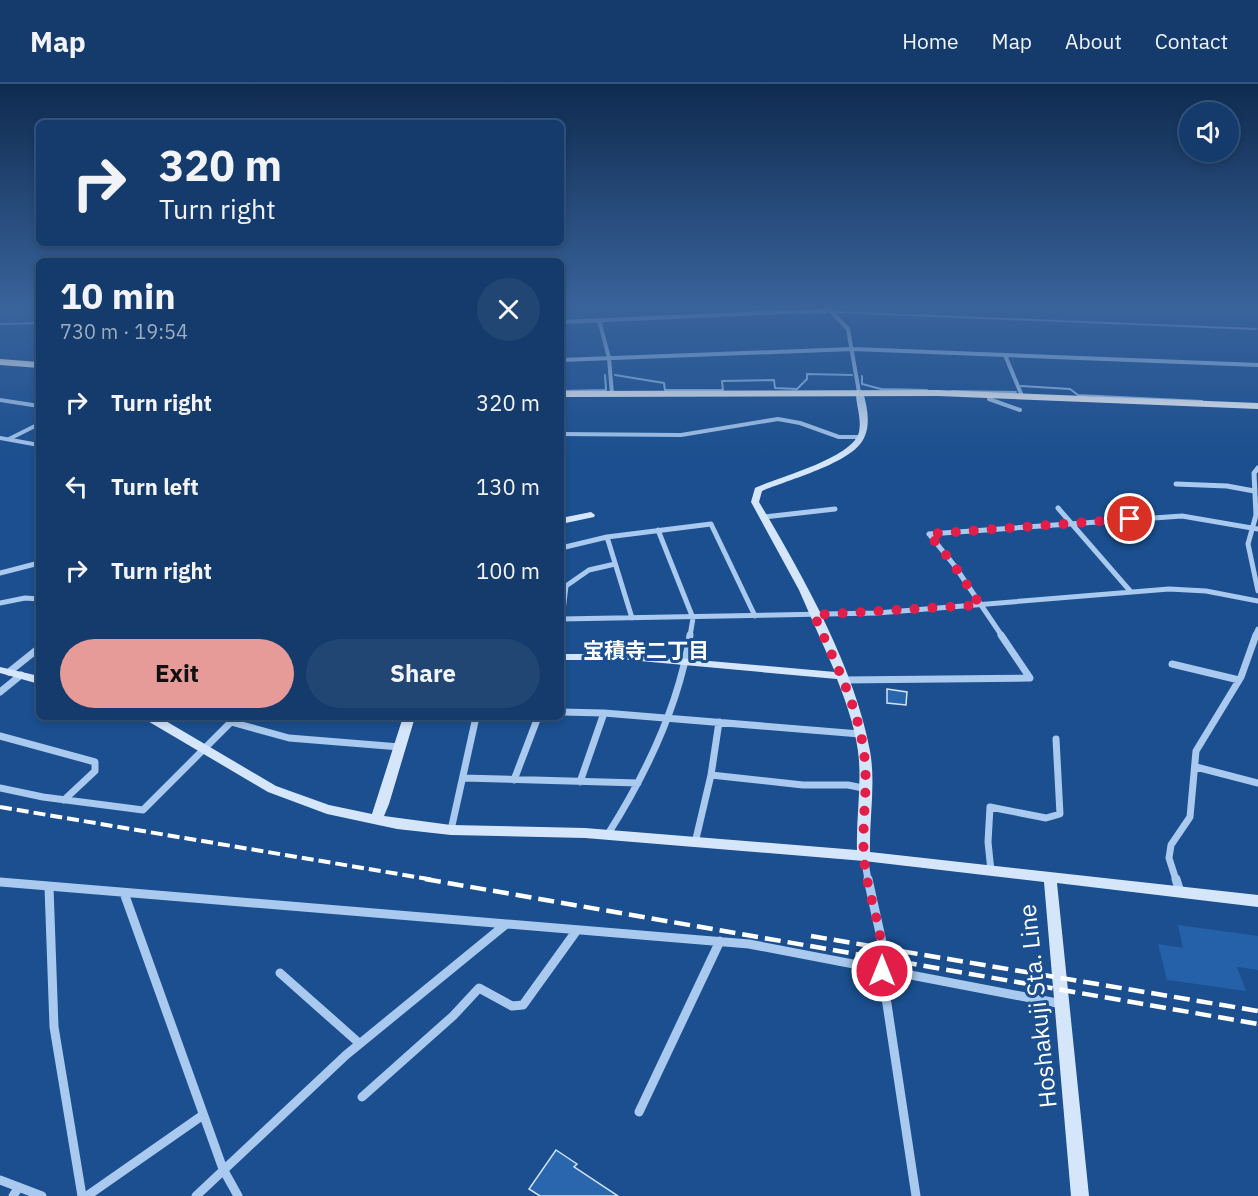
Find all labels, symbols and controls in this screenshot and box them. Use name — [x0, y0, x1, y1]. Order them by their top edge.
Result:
text: Map — [30, 23, 86, 60]
text: Home — [902, 27, 959, 55]
text: Map — [992, 27, 1032, 55]
text: About — [1065, 27, 1122, 55]
text: Contact — [1155, 27, 1228, 55]
map controls — [1179, 102, 1239, 162]
button: sound — [1179, 102, 1239, 162]
text: 320 m — [159, 138, 282, 193]
icon: right — [60, 144, 138, 222]
text: Turn right — [159, 191, 276, 226]
text: 10 min — [60, 272, 176, 319]
button: close — [477, 278, 540, 341]
text: 730 m · 19:54 — [60, 318, 188, 345]
icon: right — [60, 386, 93, 419]
text: Turn right — [111, 388, 212, 417]
text: 320 m — [476, 388, 540, 417]
icon: left — [60, 470, 93, 503]
text: Turn left — [111, 472, 199, 501]
text: 130 m — [476, 472, 540, 501]
pin — [1104, 493, 1155, 544]
icon: arrive — [1113, 502, 1146, 535]
icon: right — [60, 554, 93, 587]
text: Turn right — [111, 556, 212, 585]
text: 100 m — [476, 556, 540, 585]
district label: 宝積寺二丁目 — [583, 636, 709, 664]
button: Exit — [60, 639, 294, 708]
button: Share — [306, 639, 540, 708]
street label: Hoshakuji Sta. Line — [1010, 903, 1064, 1110]
position arrow — [850, 939, 914, 1003]

